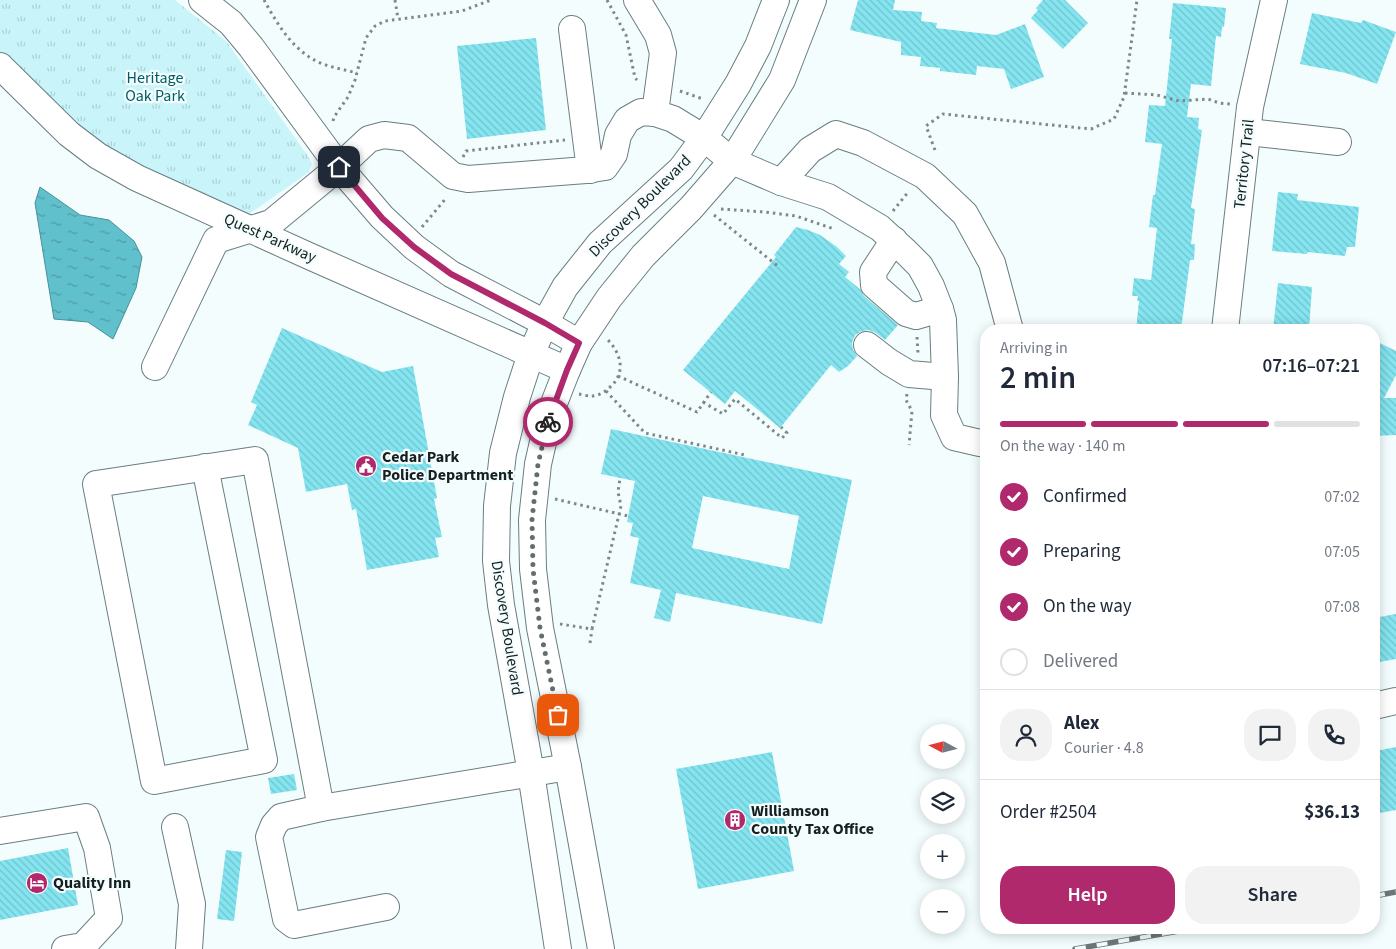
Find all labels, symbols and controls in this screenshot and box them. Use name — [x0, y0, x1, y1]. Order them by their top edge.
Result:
park label: Heritage Oak Park — [125, 67, 185, 107]
street label: Territory Trail — [1228, 118, 1260, 210]
pin — [318, 146, 360, 188]
street label: Discovery Boulevard — [584, 150, 696, 262]
icon: home — [325, 153, 353, 181]
street label: Quest Parkway — [220, 208, 320, 268]
text: Arriving in — [1000, 337, 1068, 359]
text: 07:16–07:21 — [1262, 353, 1360, 380]
text: 2 min — [1000, 355, 1076, 401]
courier — [523, 397, 573, 447]
icon: bike — [534, 408, 562, 436]
text: On the way · 140 m — [1000, 435, 1125, 457]
place label: Cedar Park Police Department — [382, 446, 513, 486]
public building icon: Cedar Park Police Department — [354, 454, 378, 478]
icon: check — [1000, 483, 1028, 511]
text: Confirmed — [1043, 483, 1127, 510]
text: 07:02 — [1324, 486, 1360, 508]
icon: check — [1000, 538, 1028, 566]
text: Preparing — [1043, 538, 1121, 565]
text: 07:05 — [1324, 541, 1360, 563]
street label: Discovery Boulevard — [485, 559, 529, 697]
icon: check — [1000, 593, 1028, 621]
text: On the way — [1043, 593, 1132, 620]
text: 07:08 — [1324, 596, 1360, 618]
text: Delivered — [1043, 648, 1118, 675]
pin — [537, 694, 579, 736]
icon: bag — [544, 701, 572, 729]
button: person — [1000, 709, 1052, 761]
button: chat — [1244, 709, 1296, 761]
button: phone — [1308, 709, 1360, 761]
text: Alex — [1064, 710, 1100, 737]
north arrow — [920, 724, 965, 769]
map controls — [920, 724, 965, 934]
text: Courier · 4.8 — [1064, 737, 1144, 759]
button: layers — [920, 779, 965, 824]
text: Order #2504 — [1000, 799, 1097, 826]
text: $36.13 — [1304, 799, 1360, 826]
place label: Williamson County Tax Office — [751, 800, 874, 840]
building icon: Williamson County Tax Office — [723, 808, 747, 832]
button: + — [920, 834, 965, 879]
button: Help — [1000, 866, 1175, 924]
button: Share — [1185, 866, 1360, 924]
hotel icon: Quality Inn — [25, 871, 49, 895]
place label: Quality Inn — [53, 872, 131, 894]
button: − — [920, 889, 965, 934]

